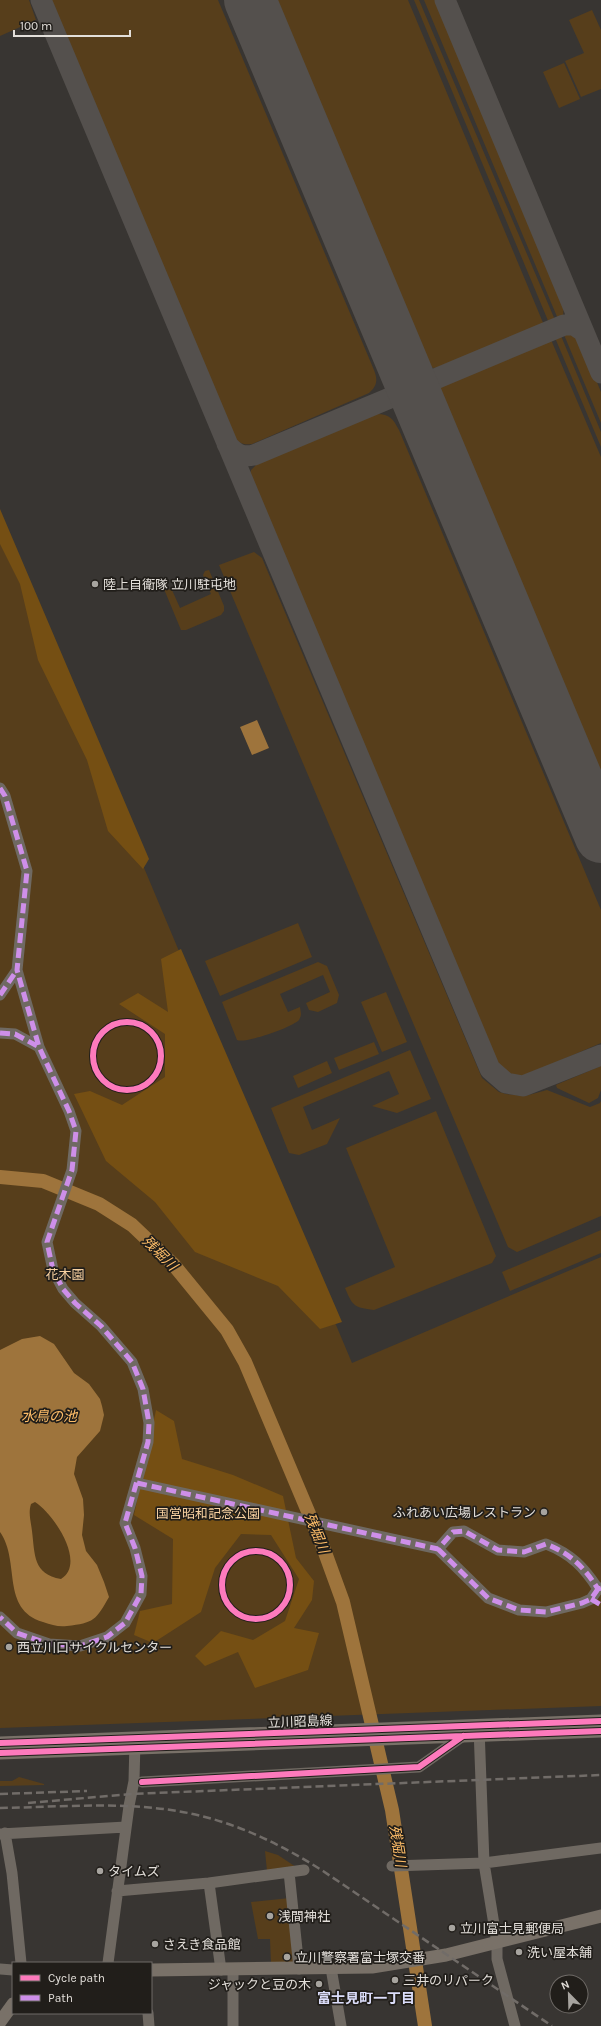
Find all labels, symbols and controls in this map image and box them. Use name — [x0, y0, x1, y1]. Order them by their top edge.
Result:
scale bar — [14, 12, 130, 38]
text: 100 m — [20, 19, 52, 33]
place label: 陸上自衛隊 立川駐屯地 — [103, 577, 236, 592]
marker: 陸上自衛隊 立川駐屯地 — [90, 579, 100, 589]
water label: 残堀川 — [139, 1232, 182, 1276]
park label: 花木園 — [45, 1267, 85, 1282]
water label: 水鳥の池 — [21, 1408, 79, 1425]
place label: ふれあい広場レストラン — [393, 1505, 536, 1520]
park label: 国営昭和記念公園 — [156, 1506, 260, 1521]
marker: ふれあい広場レストラン — [539, 1507, 549, 1517]
water label: 残堀川 — [301, 1511, 333, 1558]
place label: 西立川口サイクルセンター — [17, 1640, 172, 1655]
marker: 西立川口サイクルセンター — [4, 1642, 14, 1652]
street label: 立川昭島線 — [267, 1713, 333, 1730]
water label: 残堀川 — [386, 1824, 409, 1870]
place label: タイムズ — [108, 1864, 160, 1879]
marker: タイムズ — [95, 1866, 105, 1876]
place label: 浅間神社 — [278, 1909, 330, 1924]
marker: 浅間神社 — [265, 1911, 275, 1921]
place label: 立川富士見郵便局 — [460, 1921, 564, 1936]
marker: 立川富士見郵便局 — [447, 1923, 457, 1933]
place label: さえき食品館 — [163, 1937, 241, 1952]
marker: さえき食品館 — [150, 1939, 160, 1949]
place label: 洗い屋本舗 — [527, 1945, 592, 1960]
marker: 洗い屋本舗 — [514, 1947, 524, 1957]
place label: 立川警察署富士塚交番 — [295, 1950, 425, 1965]
marker: 立川警察署富士塚交番 — [282, 1952, 292, 1962]
legend — [12, 1962, 152, 2014]
text: Cycle path — [48, 1971, 105, 1985]
place label: 三井のリパーク — [403, 1973, 494, 1988]
north arrow — [549, 1974, 589, 2014]
marker: 三井のリパーク — [390, 1975, 400, 1985]
place label: ジャックと豆の木 — [208, 1977, 311, 1992]
text: N — [559, 1978, 571, 1993]
marker: ジャックと豆の木 — [314, 1979, 324, 1989]
district label: 富士見町一丁目 — [317, 1990, 415, 2007]
text: Path — [48, 1991, 73, 2005]

